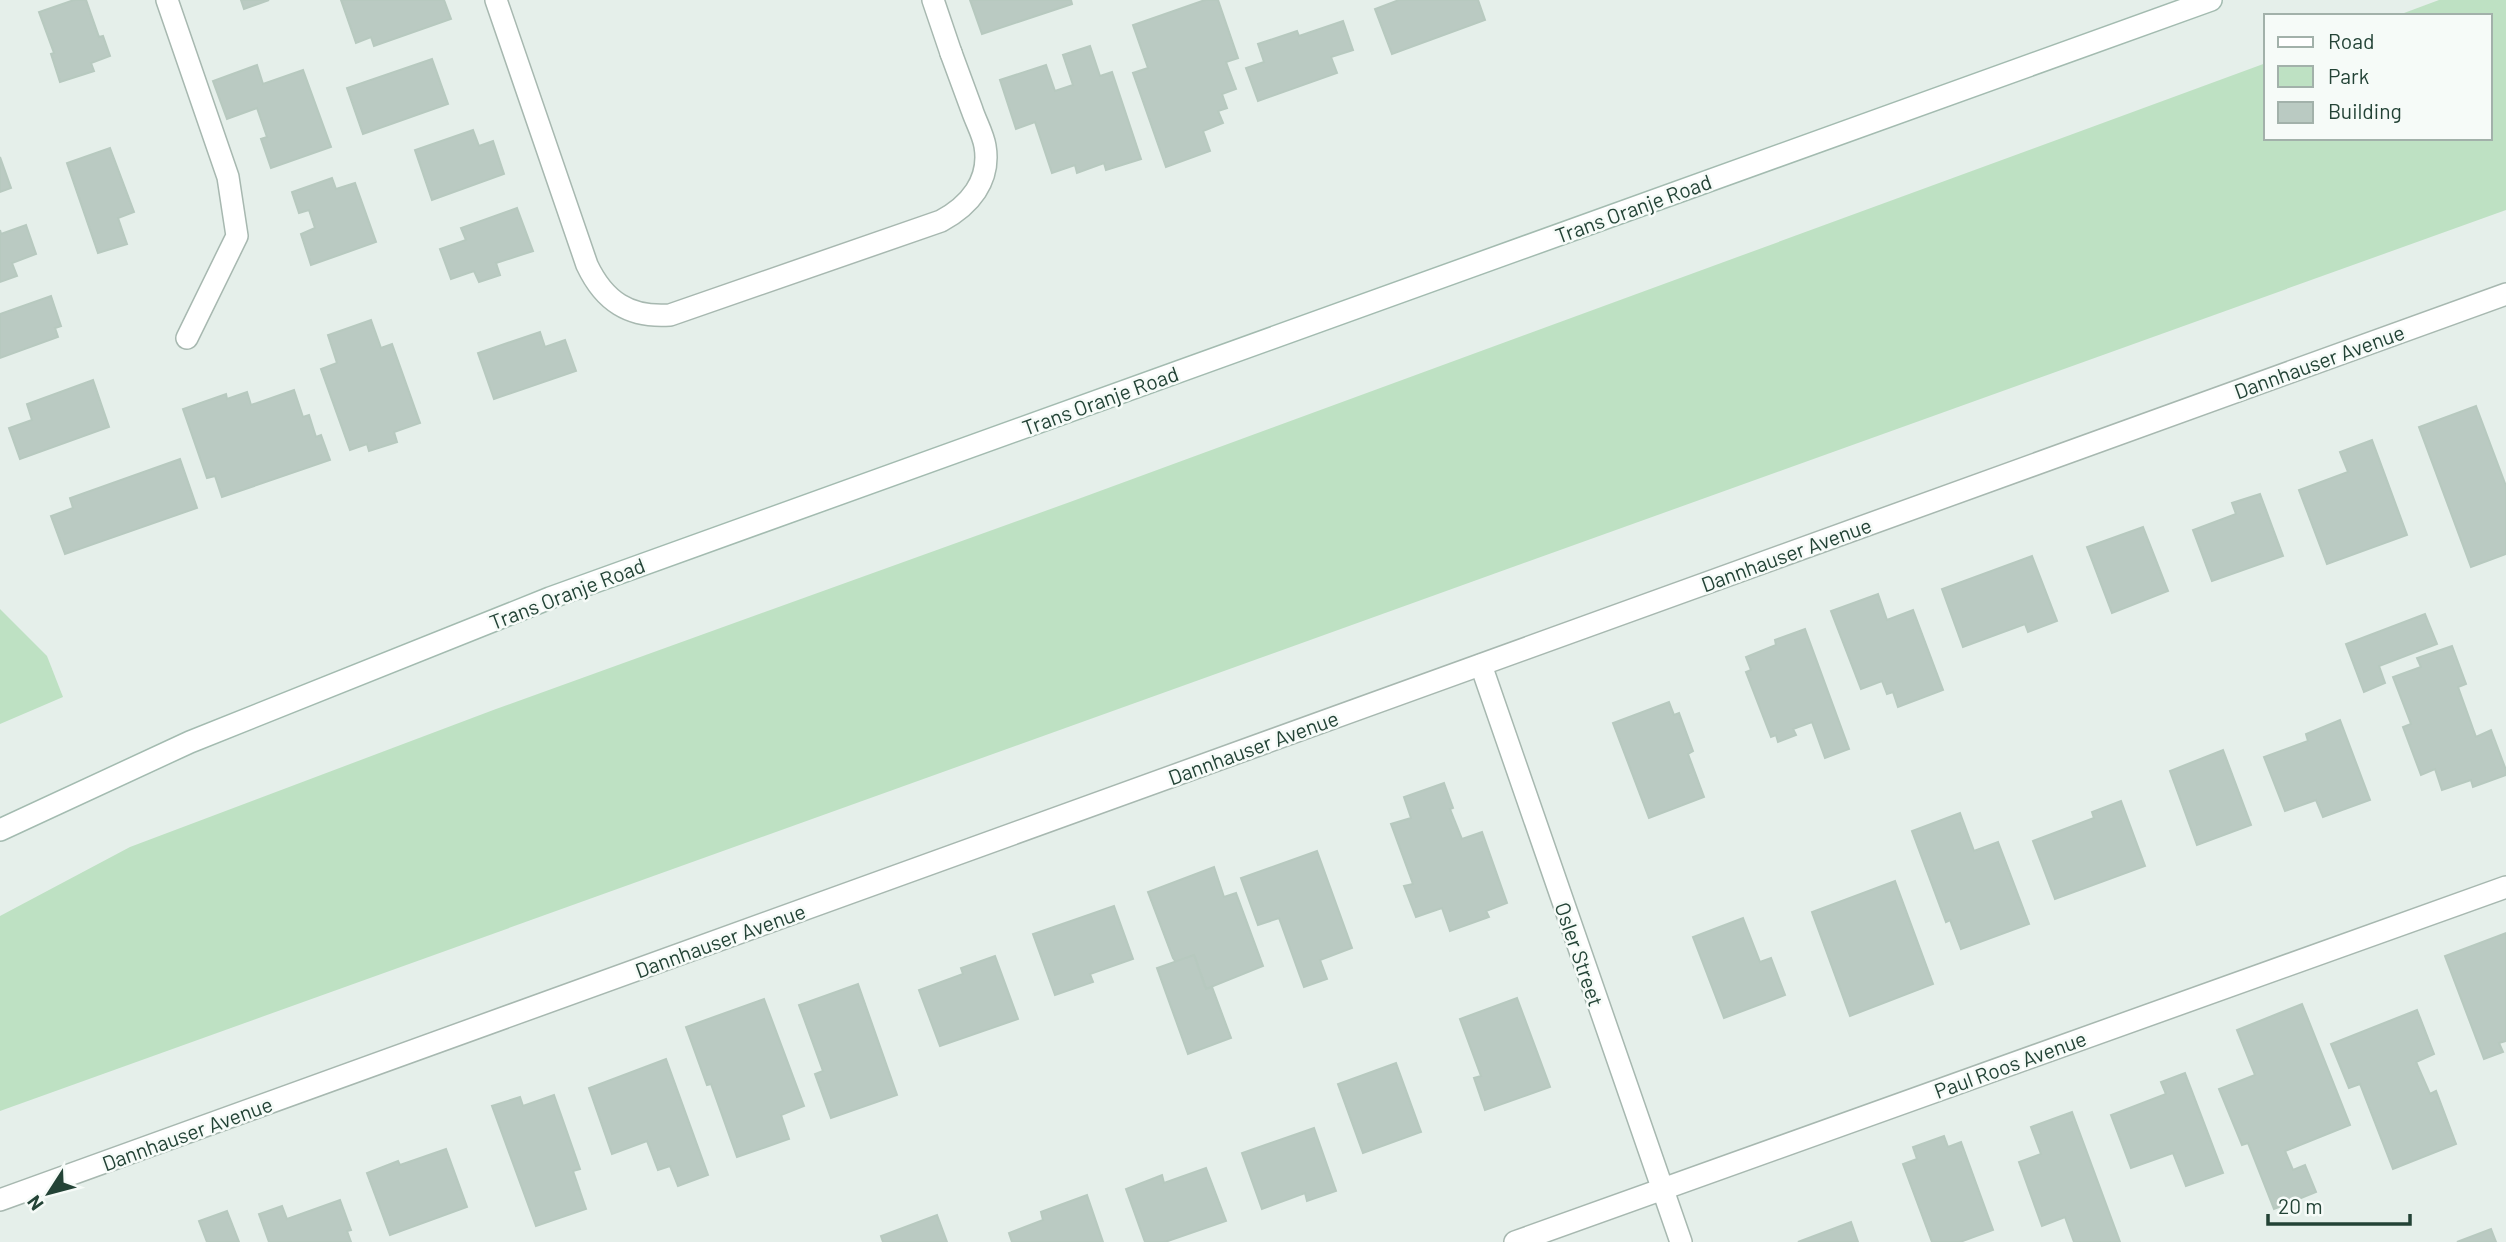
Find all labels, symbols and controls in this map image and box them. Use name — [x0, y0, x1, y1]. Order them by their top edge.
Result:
legend — [2264, 14, 2492, 140]
text: Road — [2328, 28, 2374, 53]
text: Park — [2328, 63, 2369, 88]
text: Building — [2328, 98, 2402, 123]
street label: Trans Oranje Road — [1551, 168, 1715, 248]
street label: Dannhauser Avenue — [2230, 319, 2408, 403]
street label: Trans Oranje Road — [1018, 360, 1182, 440]
street label: Dannhauser Avenue — [1697, 512, 1875, 596]
street label: Trans Oranje Road — [486, 552, 648, 634]
street label: Dannhauser Avenue — [1164, 705, 1342, 789]
street label: Dannhauser Avenue — [631, 898, 809, 982]
street label: Osler Street — [1551, 899, 1609, 1009]
street label: Paul Roos Avenue — [1930, 1025, 2090, 1103]
street label: Dannhauser Avenue — [98, 1091, 276, 1175]
north arrow — [14, 1158, 84, 1228]
scale bar — [2268, 1182, 2410, 1226]
text: N — [22, 1191, 48, 1215]
text: 20 m — [2278, 1193, 2323, 1218]

